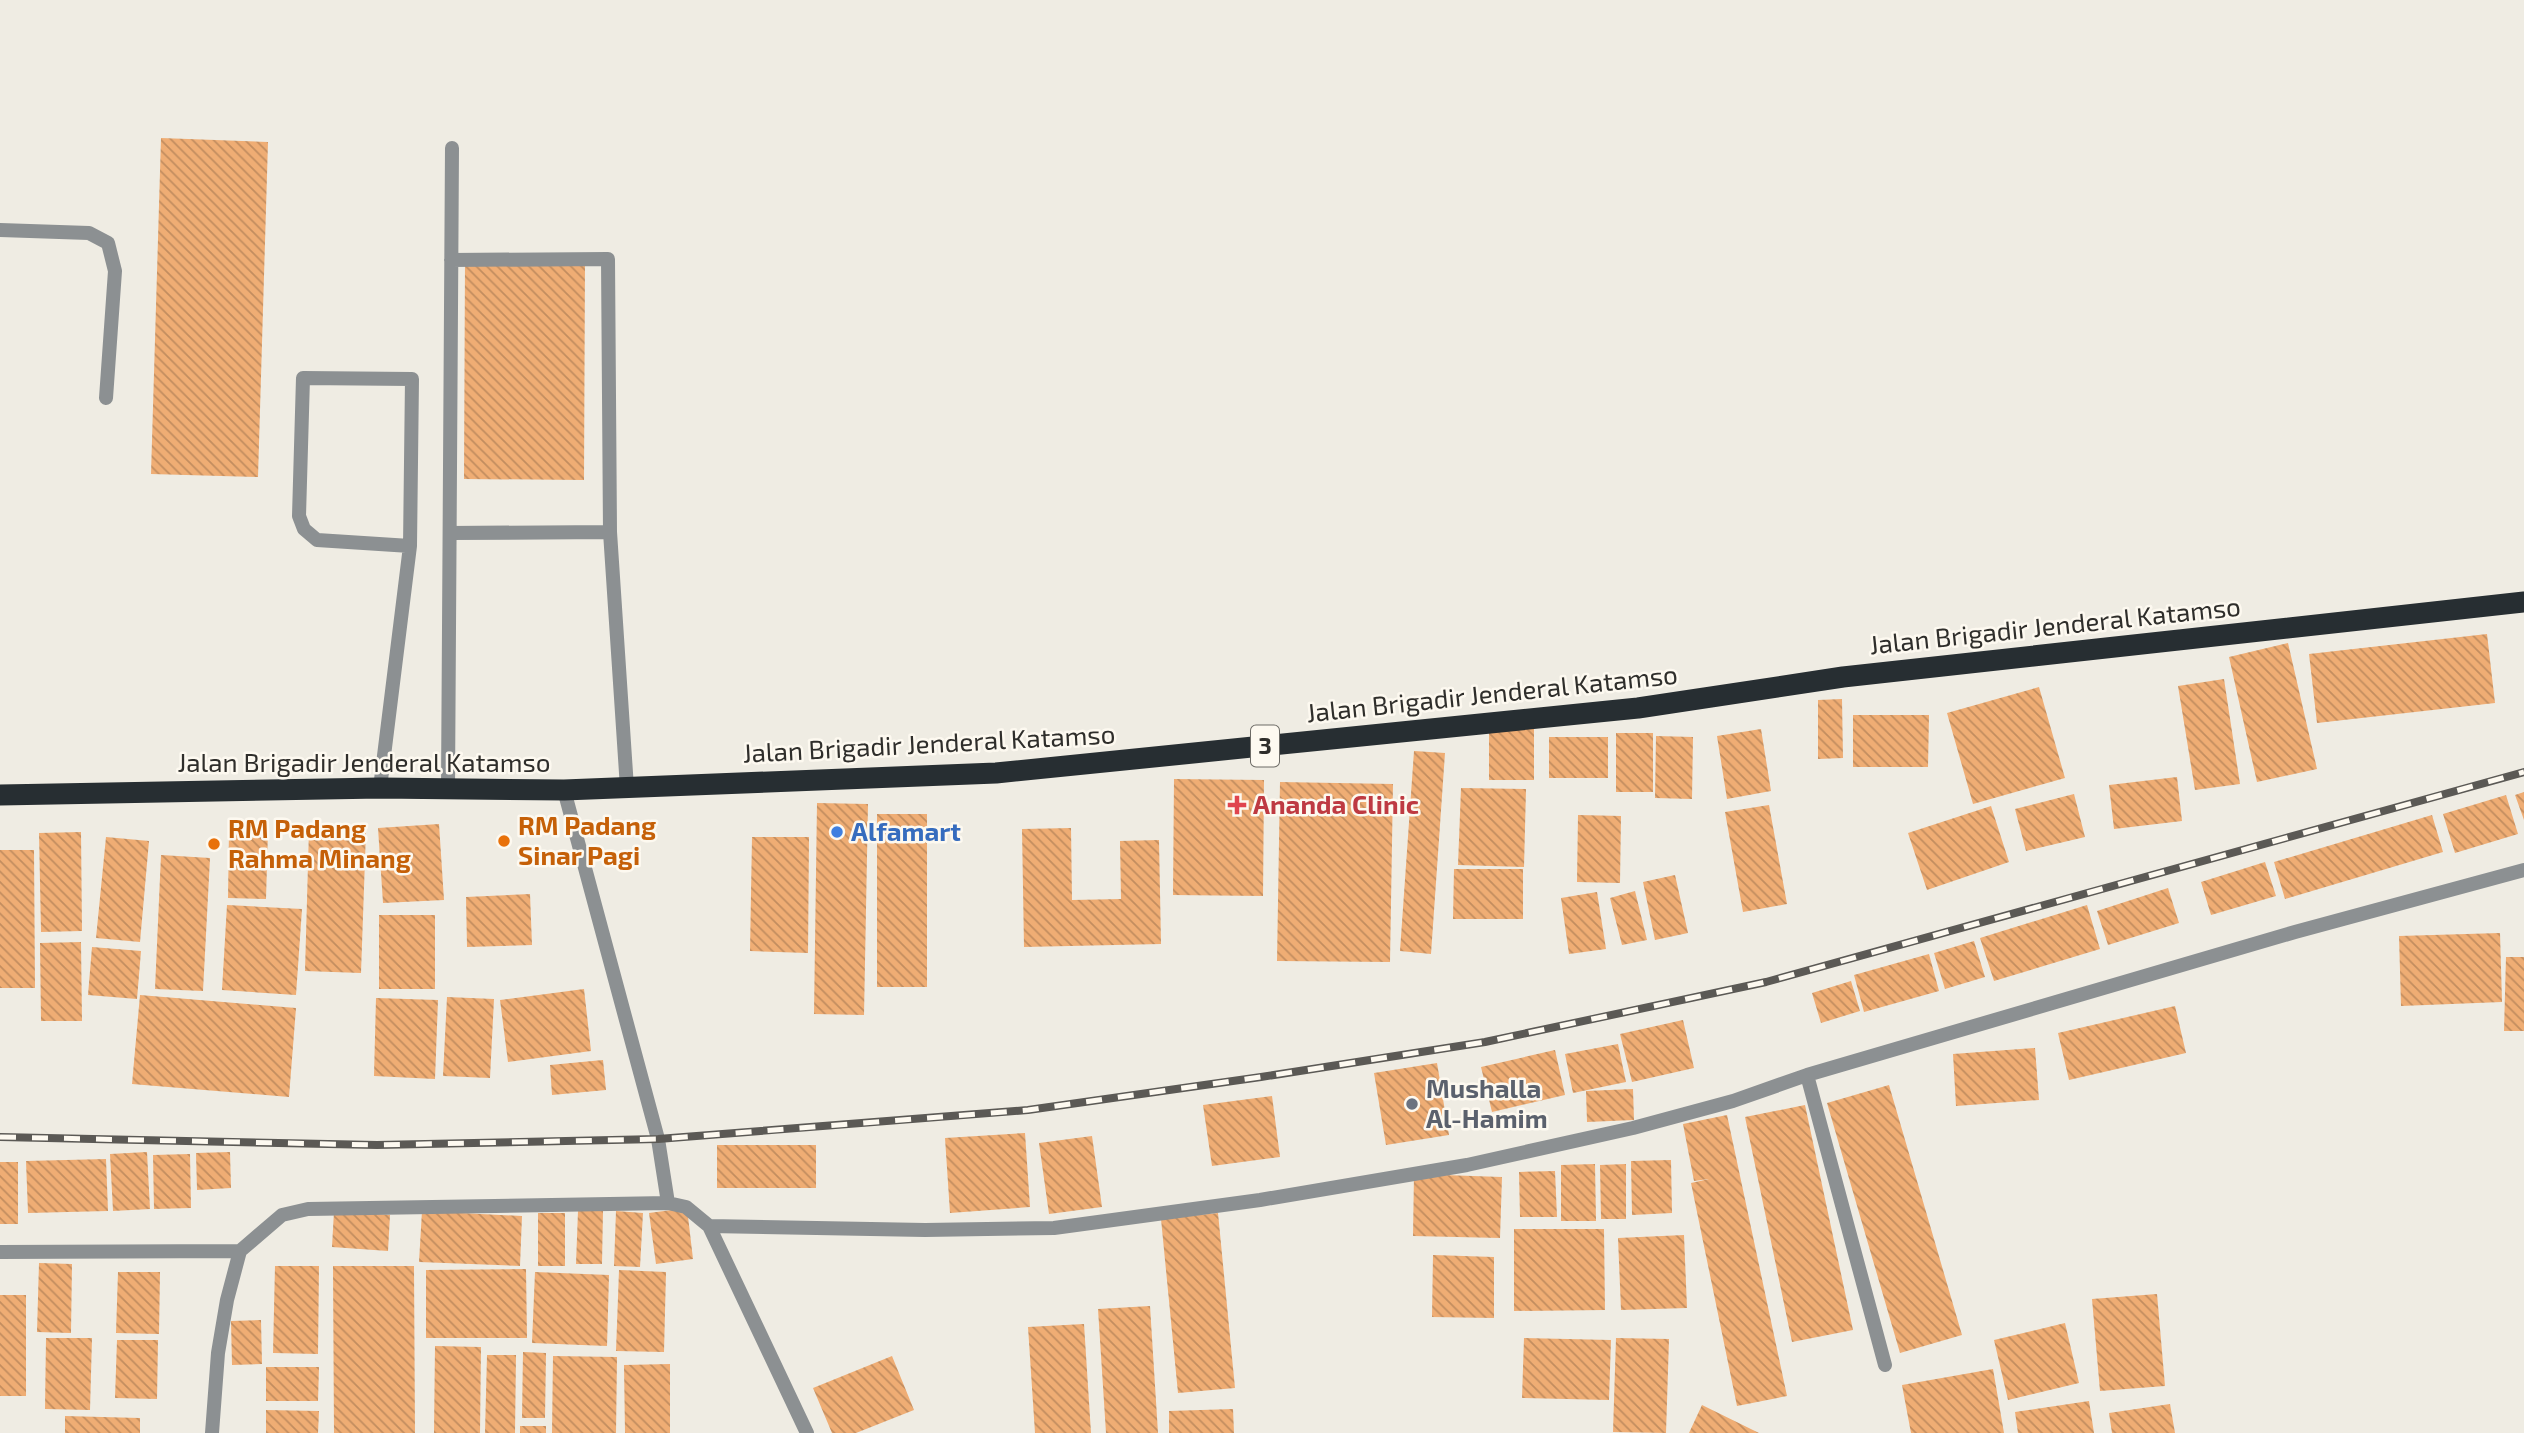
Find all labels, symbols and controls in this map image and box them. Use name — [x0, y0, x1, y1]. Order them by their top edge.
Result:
street label: Jalan Brigadir Jenderal Katamso — [1868, 590, 2242, 659]
street label: Jalan Brigadir Jenderal Katamso — [1305, 658, 1679, 727]
street label: Jalan Brigadir Jenderal Katamso — [742, 717, 1116, 768]
road number: 3 — [1251, 726, 1279, 766]
street label: Jalan Brigadir Jenderal Katamso — [177, 746, 551, 777]
place label: Ananda Clinic — [1253, 788, 1419, 819]
marker: Ananda Clinic — [1227, 795, 1247, 815]
place label: RM Padang Sinar Pagi — [518, 809, 656, 870]
place label: RM Padang Rahma Minang — [228, 812, 411, 873]
place label: Alfamart — [851, 815, 961, 846]
marker: Alfamart — [829, 824, 845, 840]
marker: RM Padang Sinar Pagi — [496, 833, 512, 849]
marker: RM Padang Rahma Minang — [206, 836, 222, 852]
place label: Mushalla Al-Hamim — [1426, 1072, 1548, 1133]
marker: Mushalla Al-Hamim — [1404, 1096, 1420, 1112]

